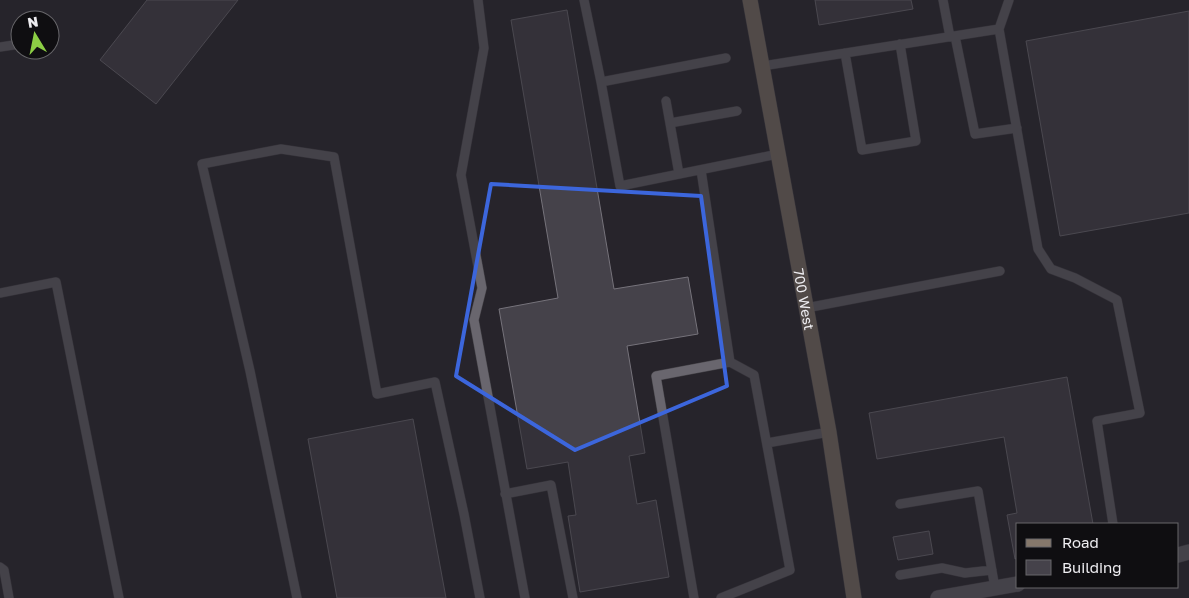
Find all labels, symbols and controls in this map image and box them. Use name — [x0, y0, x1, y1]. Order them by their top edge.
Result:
north arrow — [10, 10, 60, 60]
text: N — [26, 12, 39, 31]
street label: 700 West — [791, 267, 819, 331]
legend — [1016, 523, 1179, 588]
text: Road — [1062, 533, 1099, 551]
text: Building — [1062, 558, 1122, 576]

